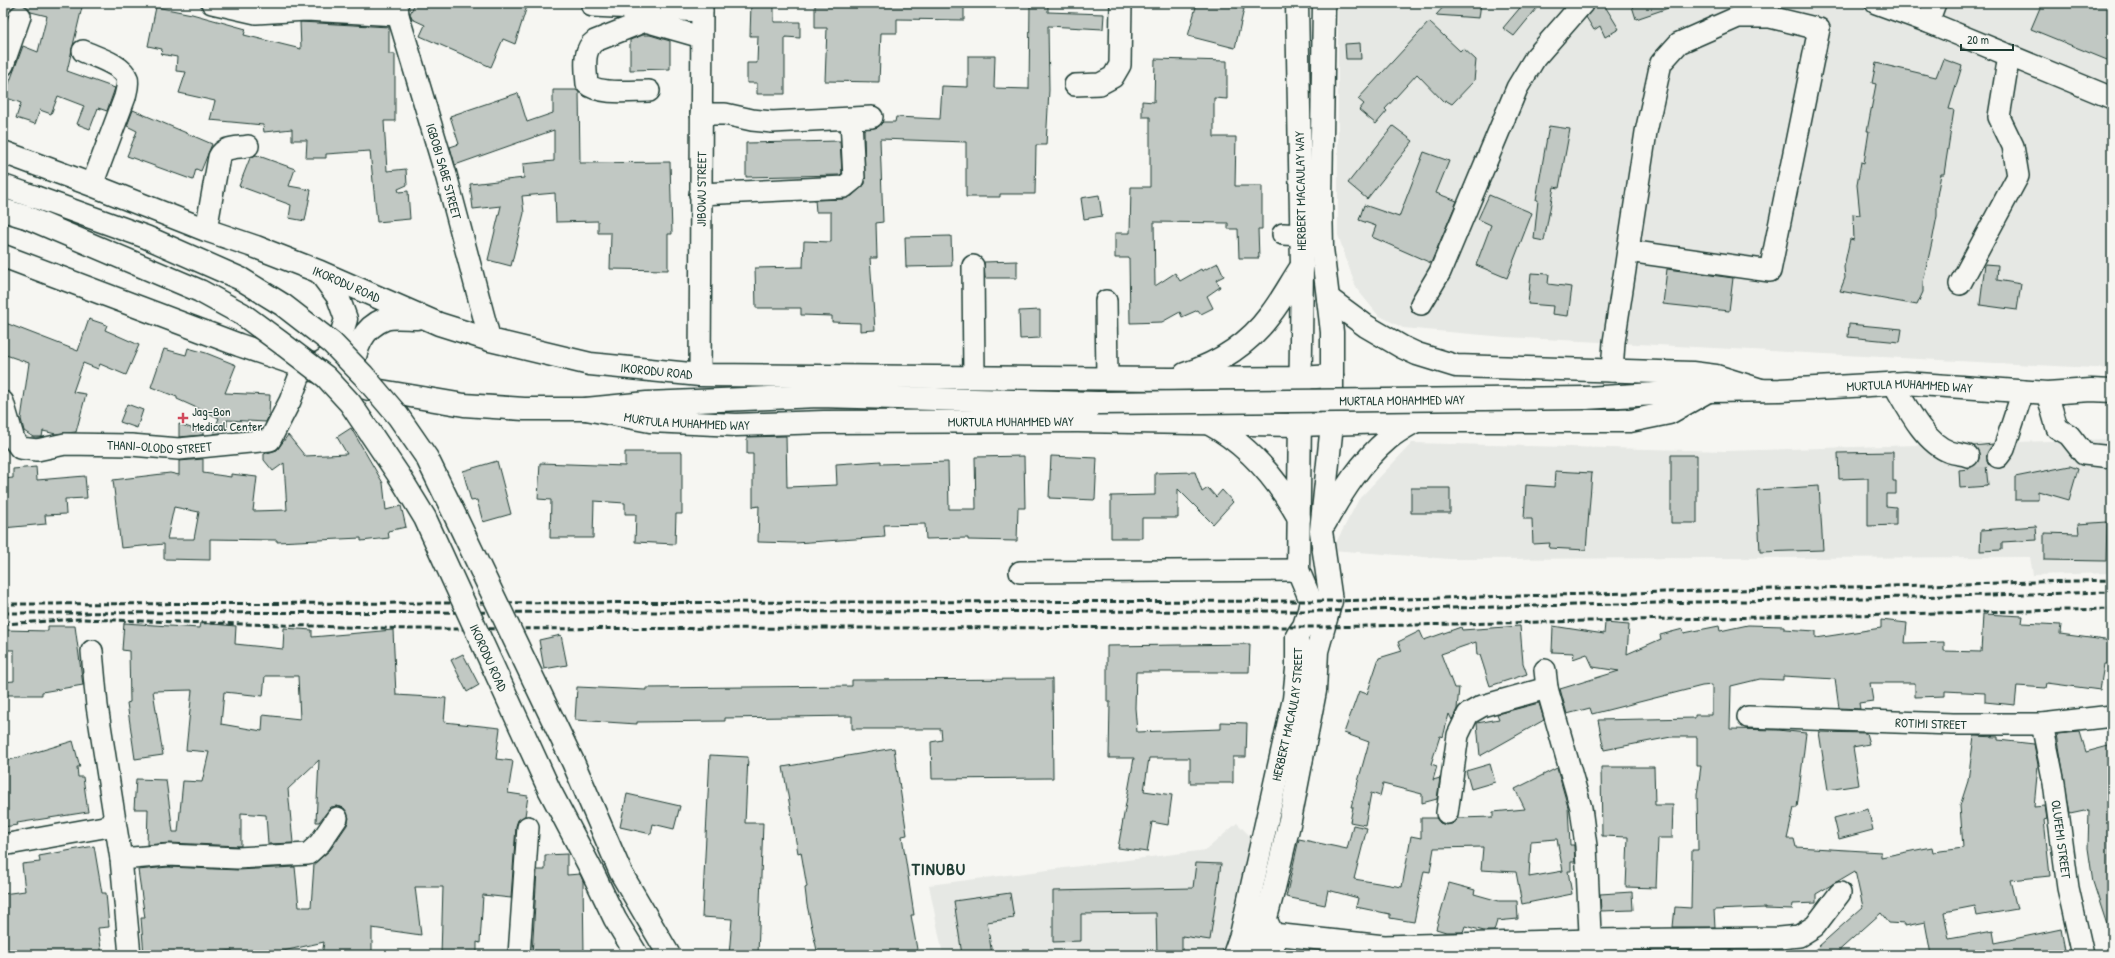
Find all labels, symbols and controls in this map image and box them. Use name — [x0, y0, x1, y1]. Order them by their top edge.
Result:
scale bar — [1961, 26, 2013, 52]
text: 20 m — [1967, 31, 1989, 48]
street label: IGBOBI SABE STREET — [422, 121, 467, 222]
street label: HERBERT MACAULAY WAY — [1290, 131, 1310, 251]
street label: JIBOWU STREET — [692, 150, 710, 227]
street label: IKORODU ROAD — [310, 261, 384, 307]
street label: IKORODU ROAD — [620, 358, 694, 383]
street label: MURTULA MUHAMMED WAY — [1846, 374, 1973, 397]
street label: MURTALA MOHAMMED WAY — [1339, 390, 1465, 410]
place label: Jag-Bon Medical Center — [192, 402, 262, 435]
street label: MURTULA MUHAMMED WAY — [623, 407, 750, 434]
marker: Jag-Bon Medical Center — [177, 412, 189, 424]
street label: MURTULA MUHAMMED WAY — [948, 412, 1074, 431]
street label: THANI-OLODO STREET — [107, 436, 214, 458]
street label: IKORODU ROAD — [466, 621, 512, 695]
street label: HERBERT MACAULAY STREET — [1267, 647, 1306, 783]
street label: ROTIMI STREET — [1895, 713, 1968, 733]
street label: OLUFEMI STREET — [2047, 799, 2076, 881]
district label: TINUBU — [911, 857, 966, 880]

